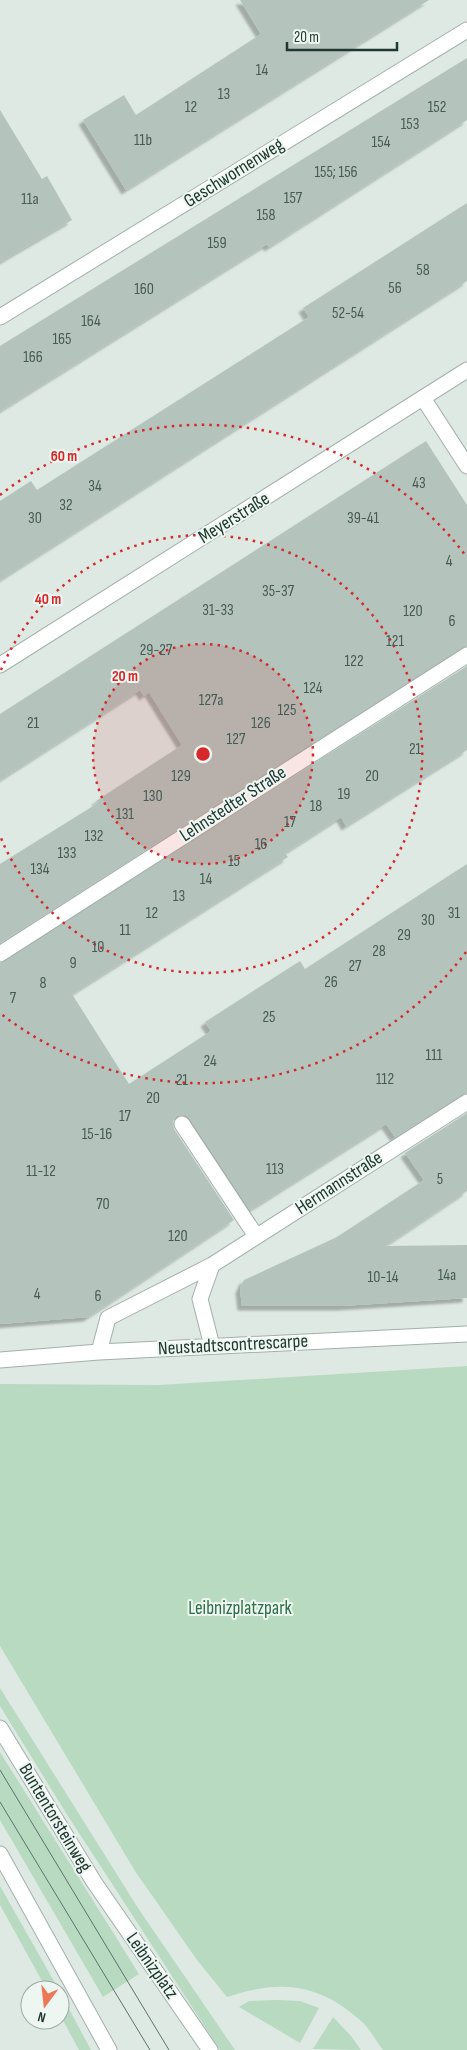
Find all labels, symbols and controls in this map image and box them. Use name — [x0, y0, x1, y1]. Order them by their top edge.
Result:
scale bar — [287, 20, 397, 52]
text: 20 m — [294, 28, 319, 47]
house number: 14 — [256, 61, 268, 80]
house number: 13 — [218, 85, 230, 104]
house number: 12 — [185, 98, 197, 117]
house number: 152 — [428, 98, 446, 117]
house number: 153 — [401, 115, 419, 134]
house number: 11b — [134, 131, 152, 150]
street label: Geschwornenweg — [180, 133, 289, 213]
house number: 154 — [372, 133, 391, 152]
house number: 155; 156 — [314, 163, 358, 182]
house number: 157 — [284, 189, 303, 208]
house number: 11a — [21, 190, 39, 209]
house number: 158 — [256, 206, 276, 225]
house number: 159 — [207, 234, 227, 253]
house number: 58 — [416, 261, 430, 280]
house number: 56 — [388, 279, 402, 298]
house number: 160 — [134, 280, 154, 299]
house number: 52-54 — [332, 304, 364, 323]
house number: 164 — [81, 312, 101, 331]
house number: 165 — [52, 330, 72, 349]
house number: 166 — [23, 348, 43, 367]
text: 60 m — [51, 447, 77, 466]
house number: 43 — [412, 474, 426, 493]
house number: 34 — [88, 477, 102, 496]
street label: Meyerstraße — [194, 487, 274, 549]
house number: 32 — [59, 496, 73, 515]
house number: 30 — [28, 509, 42, 528]
house number: 39-41 — [347, 509, 379, 528]
house number: 4 — [446, 552, 453, 571]
house number: 35-37 — [262, 582, 295, 601]
text: 40 m — [35, 590, 61, 609]
house number: 31-33 — [202, 601, 234, 620]
house number: 120 — [403, 602, 423, 621]
house number: 6 — [448, 612, 456, 631]
house number: 121 — [386, 632, 404, 651]
house number: 29-27 — [140, 641, 173, 660]
house number: 122 — [345, 652, 363, 671]
text: 20 m — [112, 667, 138, 686]
house number: 124 — [304, 679, 323, 698]
house number: 127a — [199, 691, 223, 710]
house number: 125 — [278, 701, 296, 720]
house number: 21 — [27, 714, 40, 733]
house number: 126 — [251, 714, 271, 733]
house number: 127 — [227, 730, 246, 749]
house number: 21 — [409, 740, 422, 759]
centre of rings — [194, 745, 212, 763]
street label: Lehnstedter Straße — [175, 761, 291, 847]
house number: 129 — [171, 767, 191, 786]
house number: 20 — [365, 767, 379, 786]
house number: 19 — [338, 785, 350, 804]
house number: 130 — [143, 787, 163, 806]
house number: 18 — [310, 797, 322, 816]
house number: 131 — [116, 805, 134, 824]
house number: 17 — [284, 813, 297, 832]
house number: 132 — [85, 827, 103, 846]
house number: 16 — [255, 835, 267, 854]
house number: 133 — [57, 844, 77, 863]
house number: 15 — [228, 852, 240, 871]
house number: 134 — [30, 860, 50, 879]
house number: 14 — [200, 870, 212, 889]
house number: 13 — [173, 887, 185, 906]
house number: 12 — [146, 904, 158, 923]
house number: 31 — [448, 904, 461, 923]
house number: 30 — [421, 911, 435, 930]
house number: 11 — [119, 921, 131, 940]
house number: 29 — [397, 926, 411, 945]
house number: 10 — [92, 938, 104, 957]
house number: 28 — [372, 942, 386, 961]
house number: 9 — [69, 954, 77, 973]
house number: 27 — [348, 957, 362, 976]
house number: 26 — [324, 973, 338, 992]
house number: 8 — [39, 974, 47, 993]
house number: 7 — [10, 989, 17, 1008]
house number: 25 — [262, 1008, 276, 1027]
house number: 111 — [426, 1046, 443, 1065]
house number: 24 — [203, 1052, 217, 1071]
house number: 112 — [376, 1070, 394, 1089]
house number: 21 — [176, 1071, 189, 1090]
house number: 20 — [146, 1089, 160, 1108]
house number: 17 — [119, 1107, 132, 1126]
house number: 15-16 — [82, 1125, 112, 1144]
street label: Hermannstraße — [291, 1146, 387, 1220]
house number: 113 — [266, 1160, 284, 1179]
house number: 11-12 — [26, 1162, 56, 1181]
house number: 5 — [437, 1170, 443, 1189]
house number: 70 — [96, 1195, 110, 1214]
house number: 120 — [168, 1227, 188, 1246]
house number: 14a — [438, 1266, 456, 1285]
house number: 10-14 — [368, 1268, 399, 1287]
house number: 4 — [34, 1285, 41, 1304]
house number: 6 — [94, 1287, 102, 1306]
street label: Neustadtscontrescarpe — [157, 1330, 309, 1360]
park label: Leibnizplatzpark — [188, 1597, 293, 1620]
street label: Buntentorsteinweg — [14, 1760, 97, 1877]
street label: Leibnizplatz — [121, 1928, 183, 2004]
north arrow — [20, 1980, 70, 2030]
text: N — [36, 2008, 48, 2026]

